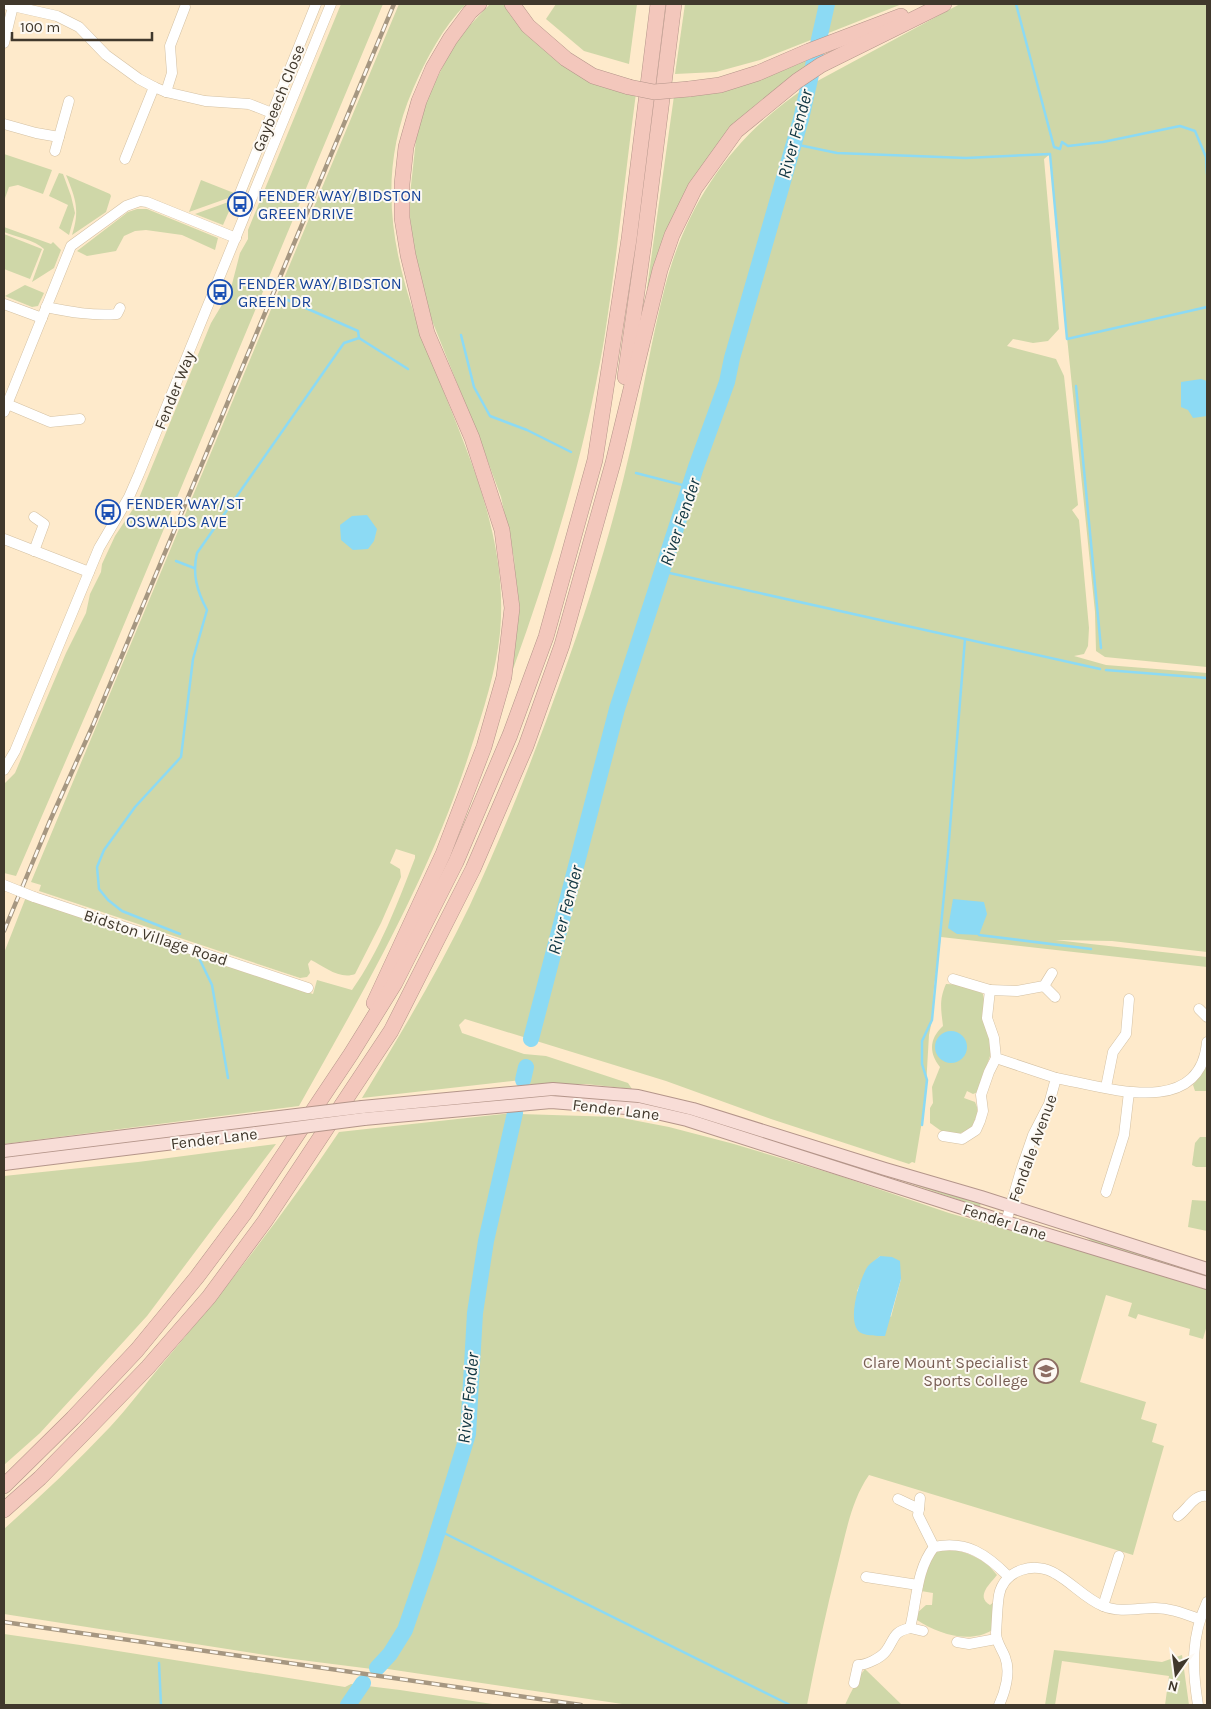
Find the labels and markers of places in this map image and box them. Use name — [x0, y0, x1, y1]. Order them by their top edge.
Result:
place label: FENDER WAY/BIDSTON GREEN DRIVE — [258, 186, 422, 223]
bus stop icon: FENDER WAY/BIDSTON GREEN DRIVE — [227, 191, 253, 217]
place label: FENDER WAY/BIDSTON GREEN DR — [238, 274, 402, 311]
bus stop icon: FENDER WAY/BIDSTON GREEN DR — [207, 279, 233, 305]
place label: FENDER WAY/ST OSWALDS AVE — [126, 494, 243, 531]
bus stop icon: FENDER WAY/ST OSWALDS AVE — [95, 499, 121, 525]
place label: Clare Mount Specialist Sports College — [863, 1353, 1028, 1390]
school or university icon: Clare Mount Specialist Sports College — [1033, 1358, 1059, 1384]

